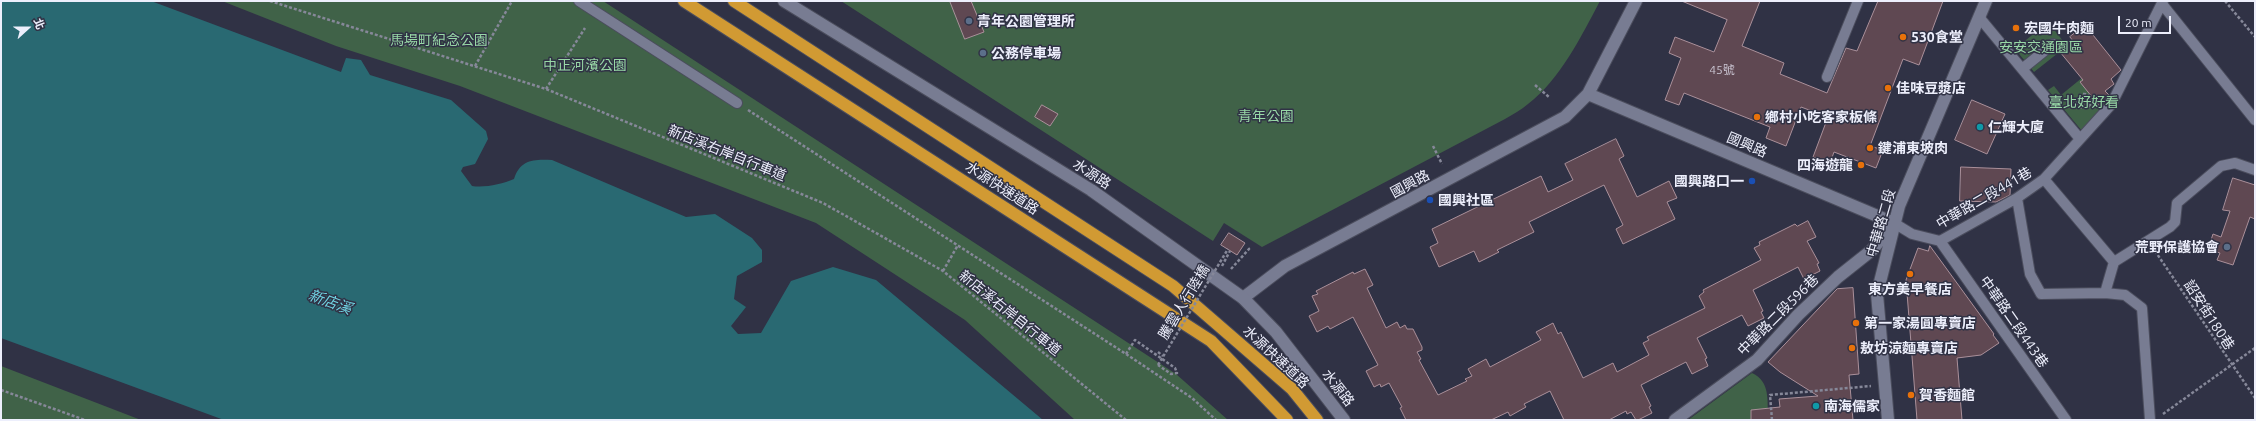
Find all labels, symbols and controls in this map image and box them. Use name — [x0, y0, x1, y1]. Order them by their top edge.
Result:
north arrow — [8, 8, 48, 48]
scale bar — [2120, 8, 2173, 34]
place label: 青年公園管理所 — [977, 13, 1075, 29]
text: 北 — [32, 16, 47, 31]
marker: 青年公園管理所 — [964, 16, 974, 26]
text: 20 m — [2125, 16, 2152, 29]
place label: 宏國牛肉麵 — [2024, 20, 2094, 36]
marker: 宏國牛肉麵 — [2011, 23, 2021, 33]
place label: 530食堂 — [1911, 29, 1963, 45]
park label: 馬場町紀念公園 — [390, 32, 488, 48]
marker: 530食堂 — [1898, 32, 1908, 42]
park label: 安安交通園區 — [1999, 39, 2083, 55]
place label: 公務停車場 — [991, 45, 1061, 61]
marker: 公務停車場 — [978, 48, 988, 58]
park label: 中正河濱公園 — [543, 57, 627, 73]
house number: 45號 — [1709, 63, 1735, 77]
place label: 佳味豆漿店 — [1896, 80, 1966, 96]
marker: 佳味豆漿店 — [1883, 83, 1893, 93]
park label: 臺北好好看 — [2049, 94, 2119, 110]
park label: 青年公園 — [1238, 108, 1294, 124]
place label: 鄉村小吃客家板條 — [1765, 109, 1877, 125]
marker: 鄉村小吃客家板條 — [1752, 112, 1762, 122]
place label: 仁輝大廈 — [1988, 119, 2044, 135]
street label: 新店溪右岸自行車道 — [665, 122, 789, 184]
marker: 仁輝大廈 — [1975, 122, 1985, 132]
street label: 國興路 — [1724, 129, 1770, 161]
place label: 鍵浦東坡肉 — [1878, 140, 1948, 156]
marker: 鍵浦東坡肉 — [1865, 143, 1875, 153]
street label: 水源路 — [1070, 156, 1114, 192]
place label: 四海遊龍 — [1797, 157, 1853, 173]
street label: 水源快速道路 — [962, 158, 1042, 218]
marker: 四海遊龍 — [1856, 160, 1866, 170]
street label: 中華路二段441巷 — [1933, 164, 2035, 232]
street label: 國興路 — [1388, 167, 1432, 201]
place label: 國興路口一 — [1674, 173, 1744, 189]
marker: 國興路口一 — [1747, 176, 1757, 186]
street label: 中華路二段 — [1863, 187, 1899, 259]
place label: 國興社區 — [1438, 192, 1494, 208]
marker: 國興社區 — [1425, 195, 1435, 205]
place label: 荒野保護協會 — [2135, 239, 2219, 255]
marker: 荒野保護協會 — [2222, 242, 2232, 252]
street label: 騰雲人行陸橋 — [1155, 262, 1213, 342]
street label: 新店溪右岸自行車道 — [956, 267, 1064, 359]
marker: 東方美早餐店 — [1905, 269, 1915, 279]
street label: 中華路二段596巷 — [1734, 271, 1822, 359]
street label: 中華路二段443巷 — [1976, 273, 2052, 371]
street label: 詔安街180巷 — [2180, 277, 2238, 353]
place label: 東方美早餐店 — [1868, 281, 1952, 297]
water label: 新店溪 — [306, 286, 354, 318]
place label: 第一家湯圓專賣店 — [1864, 315, 1976, 331]
marker: 第一家湯圓專賣店 — [1851, 318, 1861, 328]
street label: 水源快速道路 — [1240, 322, 1312, 392]
place label: 敖坊涼麵專賣店 — [1860, 340, 1958, 356]
marker: 敖坊涼麵專賣店 — [1847, 343, 1857, 353]
street label: 水源路 — [1318, 366, 1358, 410]
place label: 賀香麵館 — [1919, 387, 1975, 403]
marker: 賀香麵館 — [1906, 390, 1916, 400]
place label: 南海儒家 — [1824, 398, 1880, 414]
marker: 南海儒家 — [1811, 401, 1821, 411]

